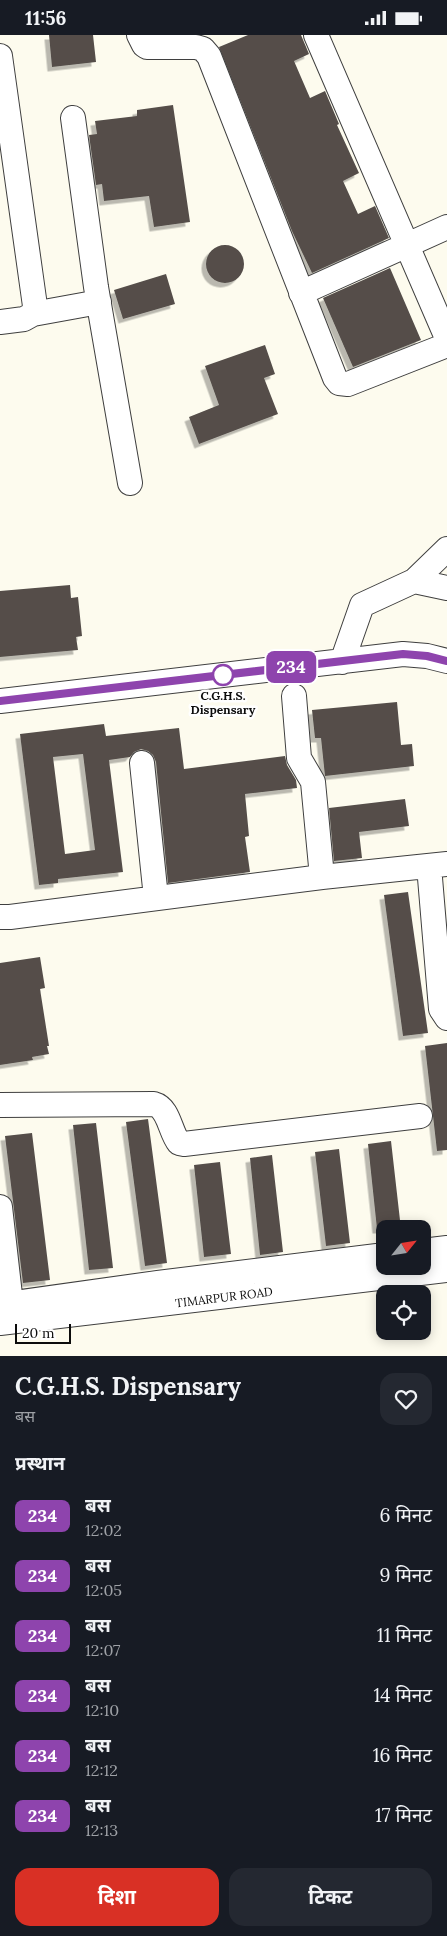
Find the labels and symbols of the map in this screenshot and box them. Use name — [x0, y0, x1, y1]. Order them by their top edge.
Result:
line badge: 234 — [262, 651, 320, 683]
marker: C.G.H.S. Dispensary — [212, 664, 234, 686]
place label: C.G.H.S. Dispensary — [191, 688, 256, 717]
north arrow — [376, 1220, 431, 1275]
street label: TIMARPUR ROAD — [174, 1284, 274, 1310]
scale bar — [15, 1321, 71, 1344]

